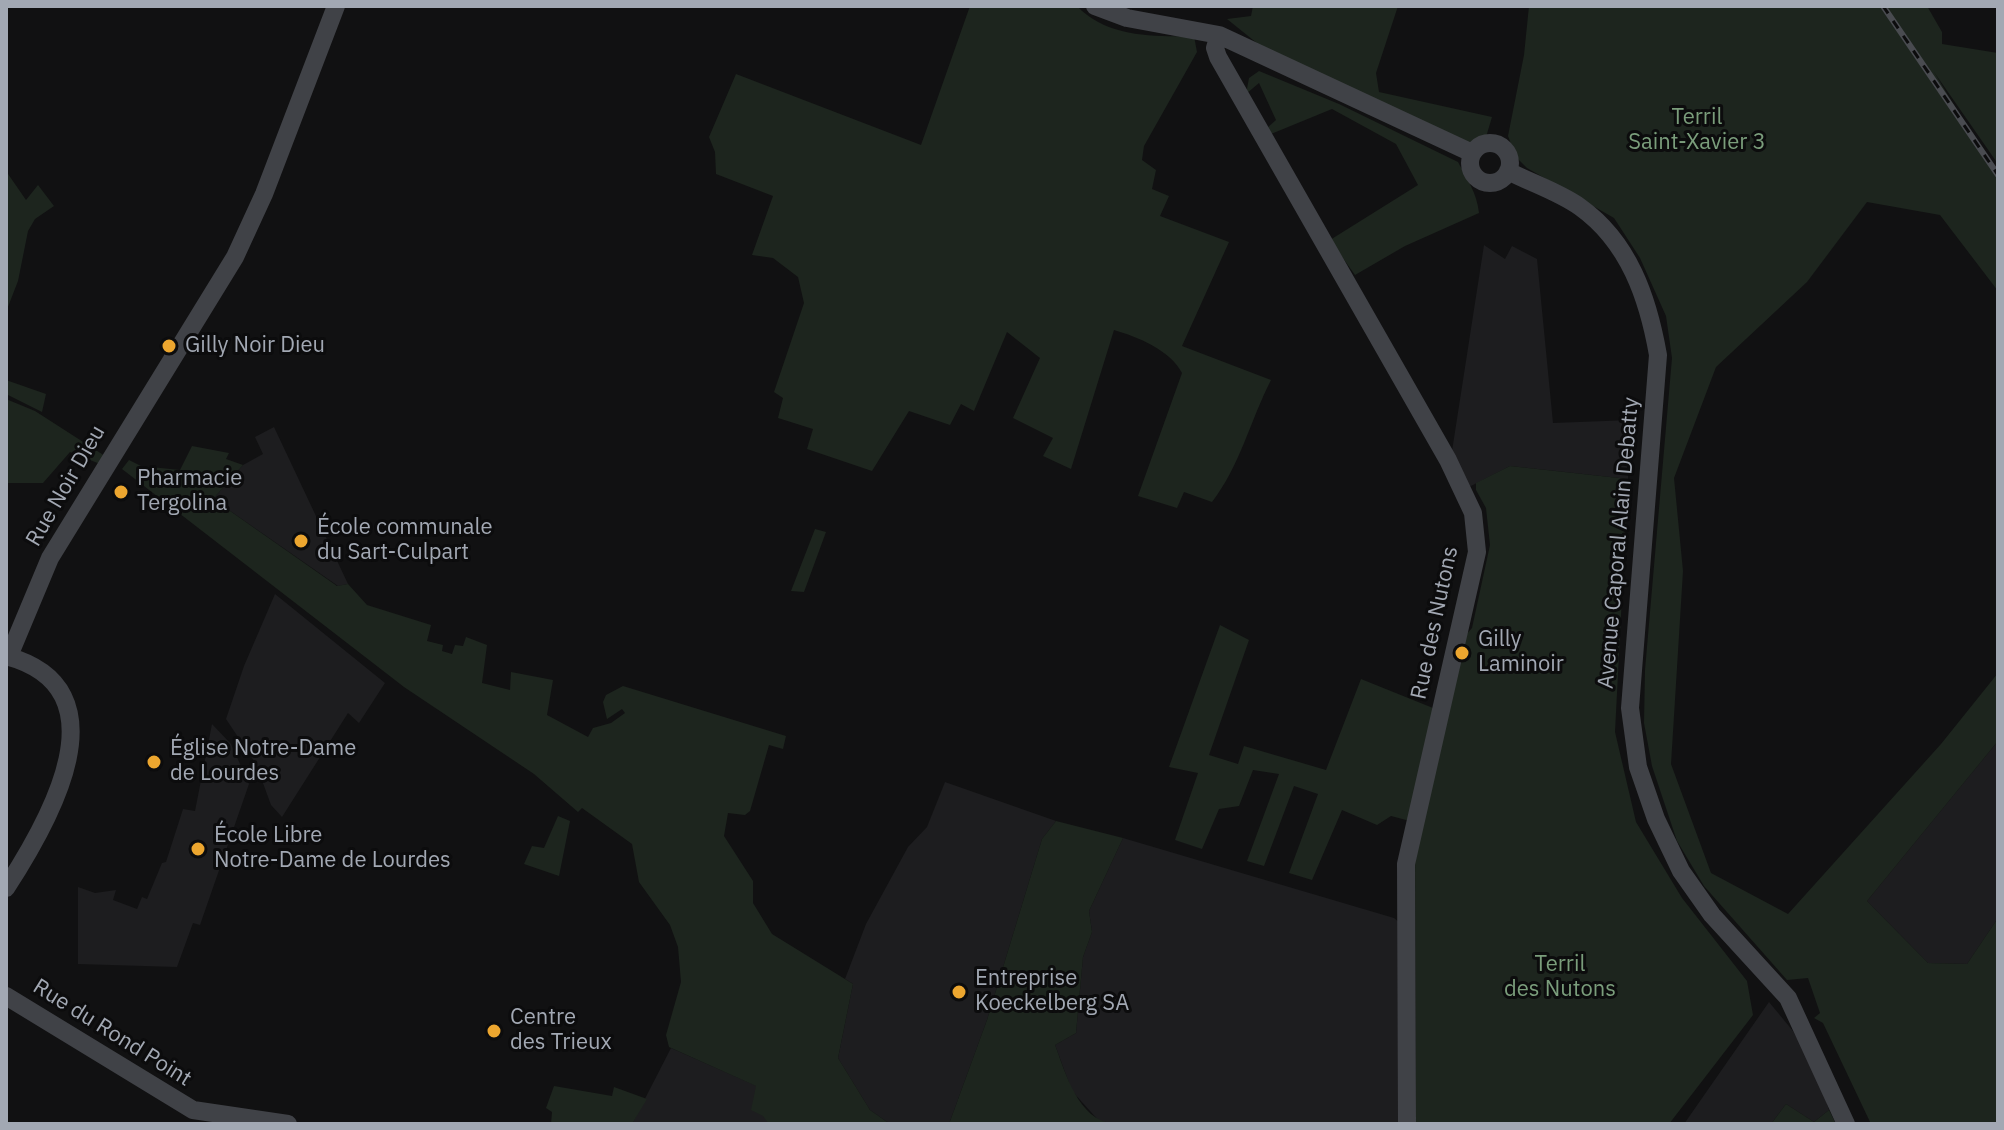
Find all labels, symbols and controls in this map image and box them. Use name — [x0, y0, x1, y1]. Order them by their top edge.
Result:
park label: Terril Saint-Xavier 3 — [1628, 105, 1766, 156]
place label: Gilly Noir Dieu — [185, 333, 325, 359]
marker: Gilly Noir Dieu — [160, 337, 178, 355]
street label: Avenue Caporal Alain Debatty — [1593, 396, 1645, 690]
street label: Rue Noir Dieu — [21, 421, 111, 551]
place label: Pharmacie Tergolina — [137, 466, 242, 518]
marker: Pharmacie Tergolina — [112, 483, 130, 501]
place label: École communale du Sart-Culpart — [317, 515, 493, 566]
marker: École communale du Sart-Culpart — [292, 532, 310, 550]
street label: Rue des Nutons — [1406, 544, 1464, 702]
place label: Gilly Laminoir — [1478, 627, 1564, 678]
marker: Gilly Laminoir — [1453, 644, 1471, 662]
place label: Église Notre-Dame de Lourdes — [170, 736, 356, 788]
marker: Église Notre-Dame de Lourdes — [145, 753, 163, 771]
place label: École Libre Notre-Dame de Lourdes — [214, 823, 451, 874]
marker: École Libre Notre-Dame de Lourdes — [189, 840, 207, 858]
park label: Terril des Nutons — [1504, 952, 1616, 1004]
place label: Entreprise Koeckelberg SA — [975, 966, 1129, 1018]
street label: Rue du Rond Point — [28, 974, 196, 1092]
marker: Entreprise Koeckelberg SA — [950, 983, 968, 1001]
place label: Centre des Trieux — [510, 1005, 612, 1056]
marker: Centre des Trieux — [485, 1022, 503, 1040]

